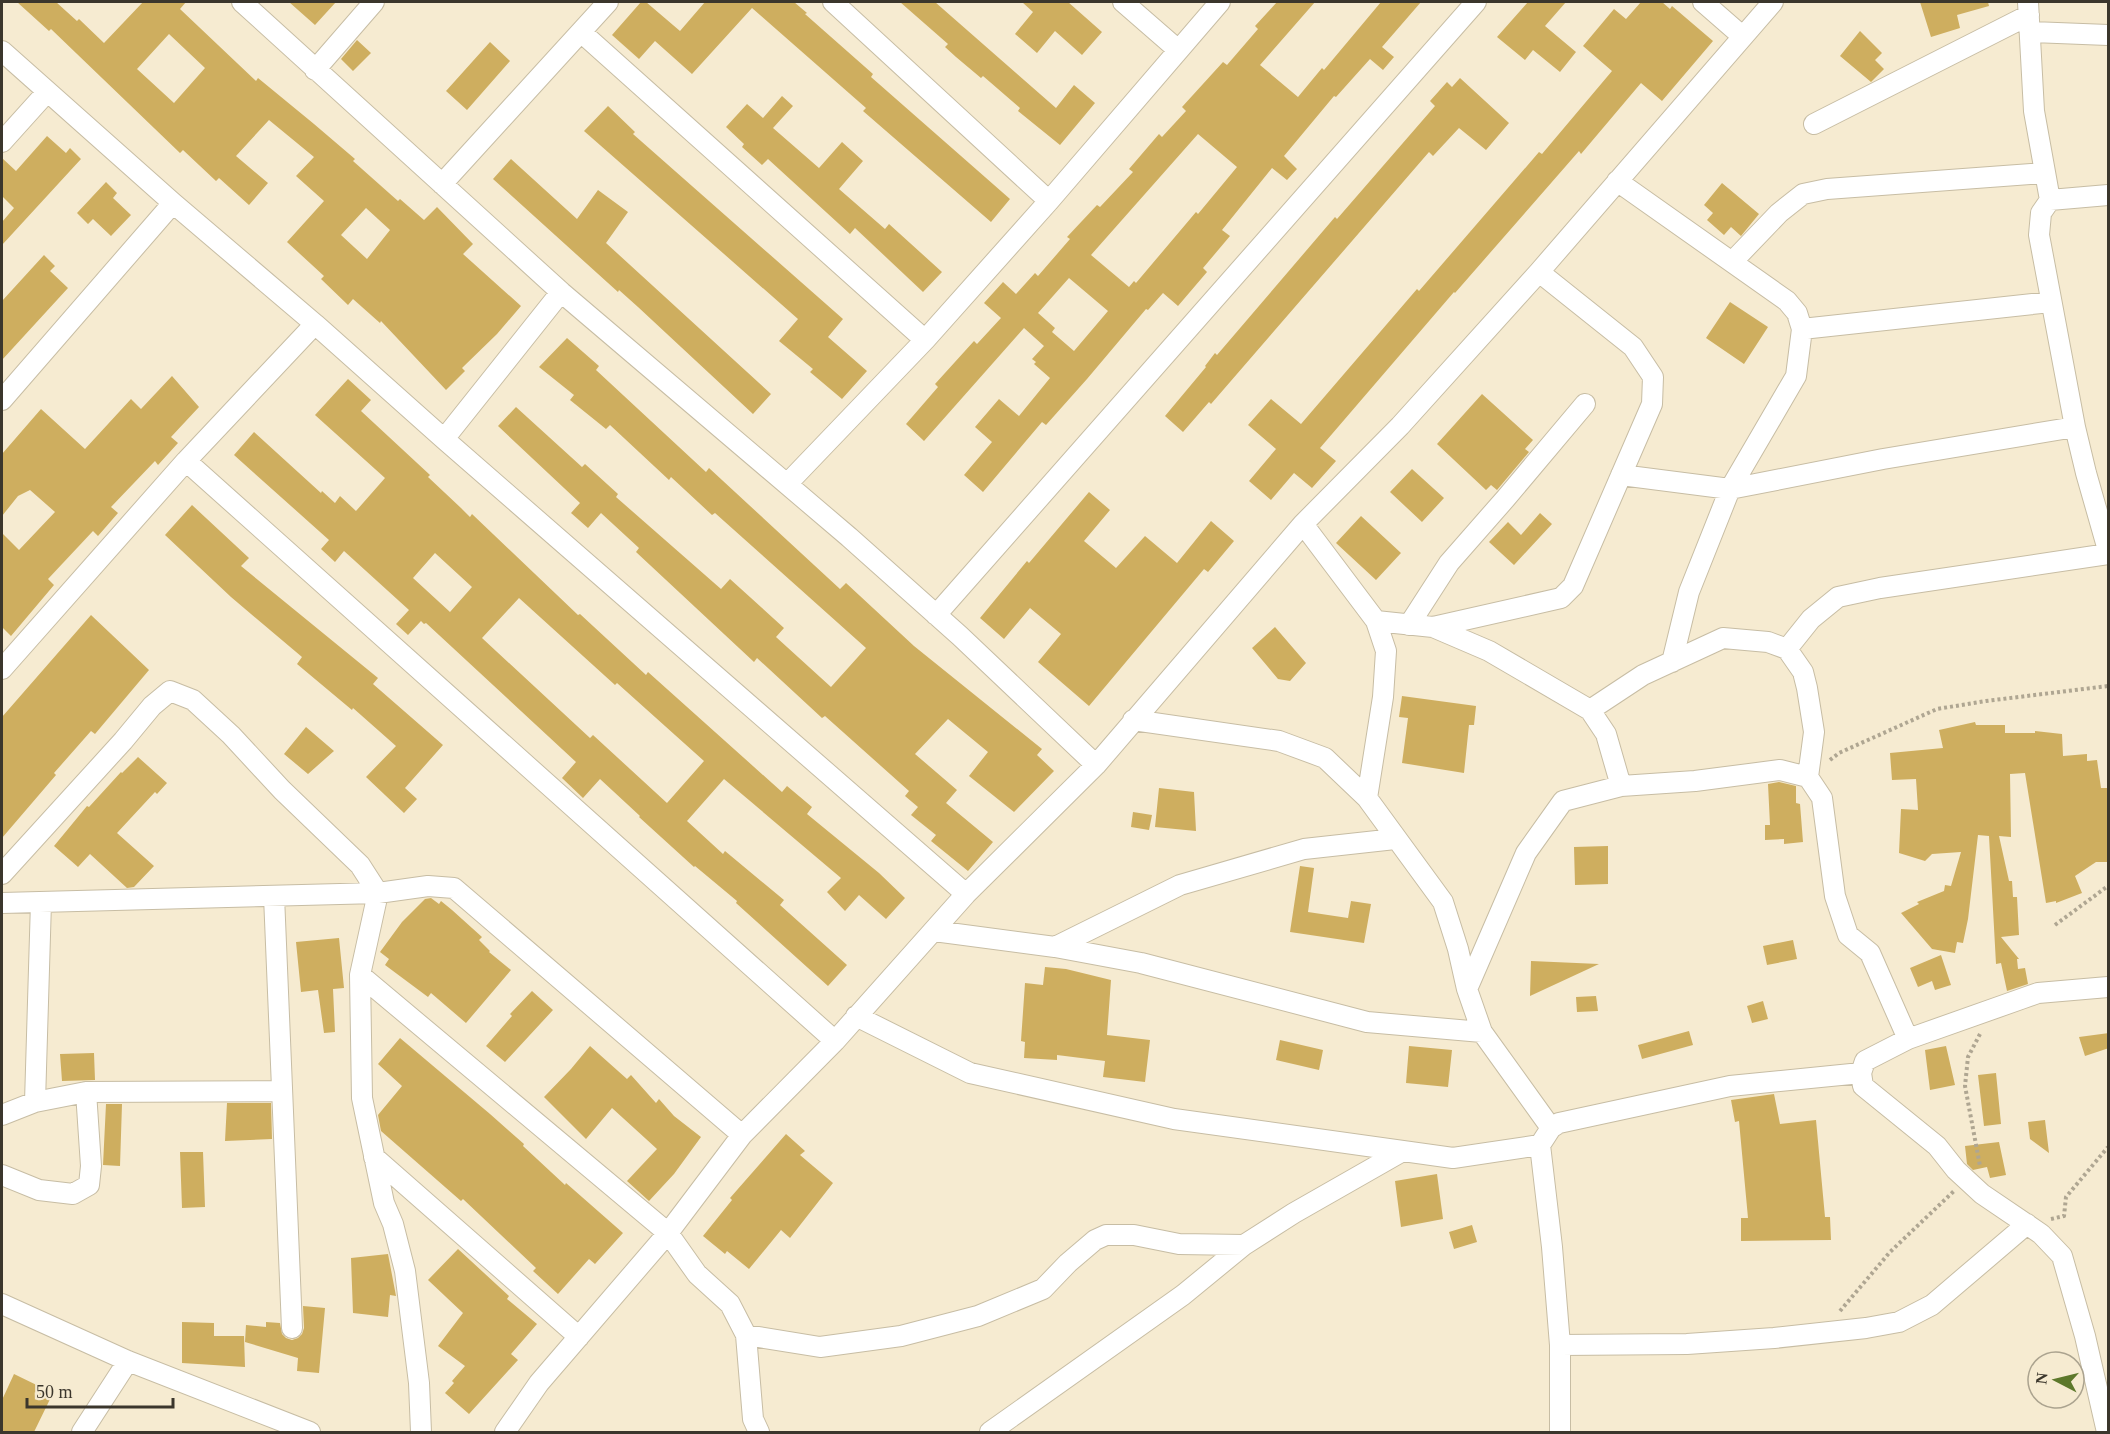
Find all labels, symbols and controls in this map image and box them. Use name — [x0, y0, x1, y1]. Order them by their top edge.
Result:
north arrow — [2026, 1350, 2086, 1410]
scale bar — [27, 1371, 172, 1409]
text: N — [2032, 1371, 2051, 1385]
text: 50 m — [36, 1382, 73, 1402]

